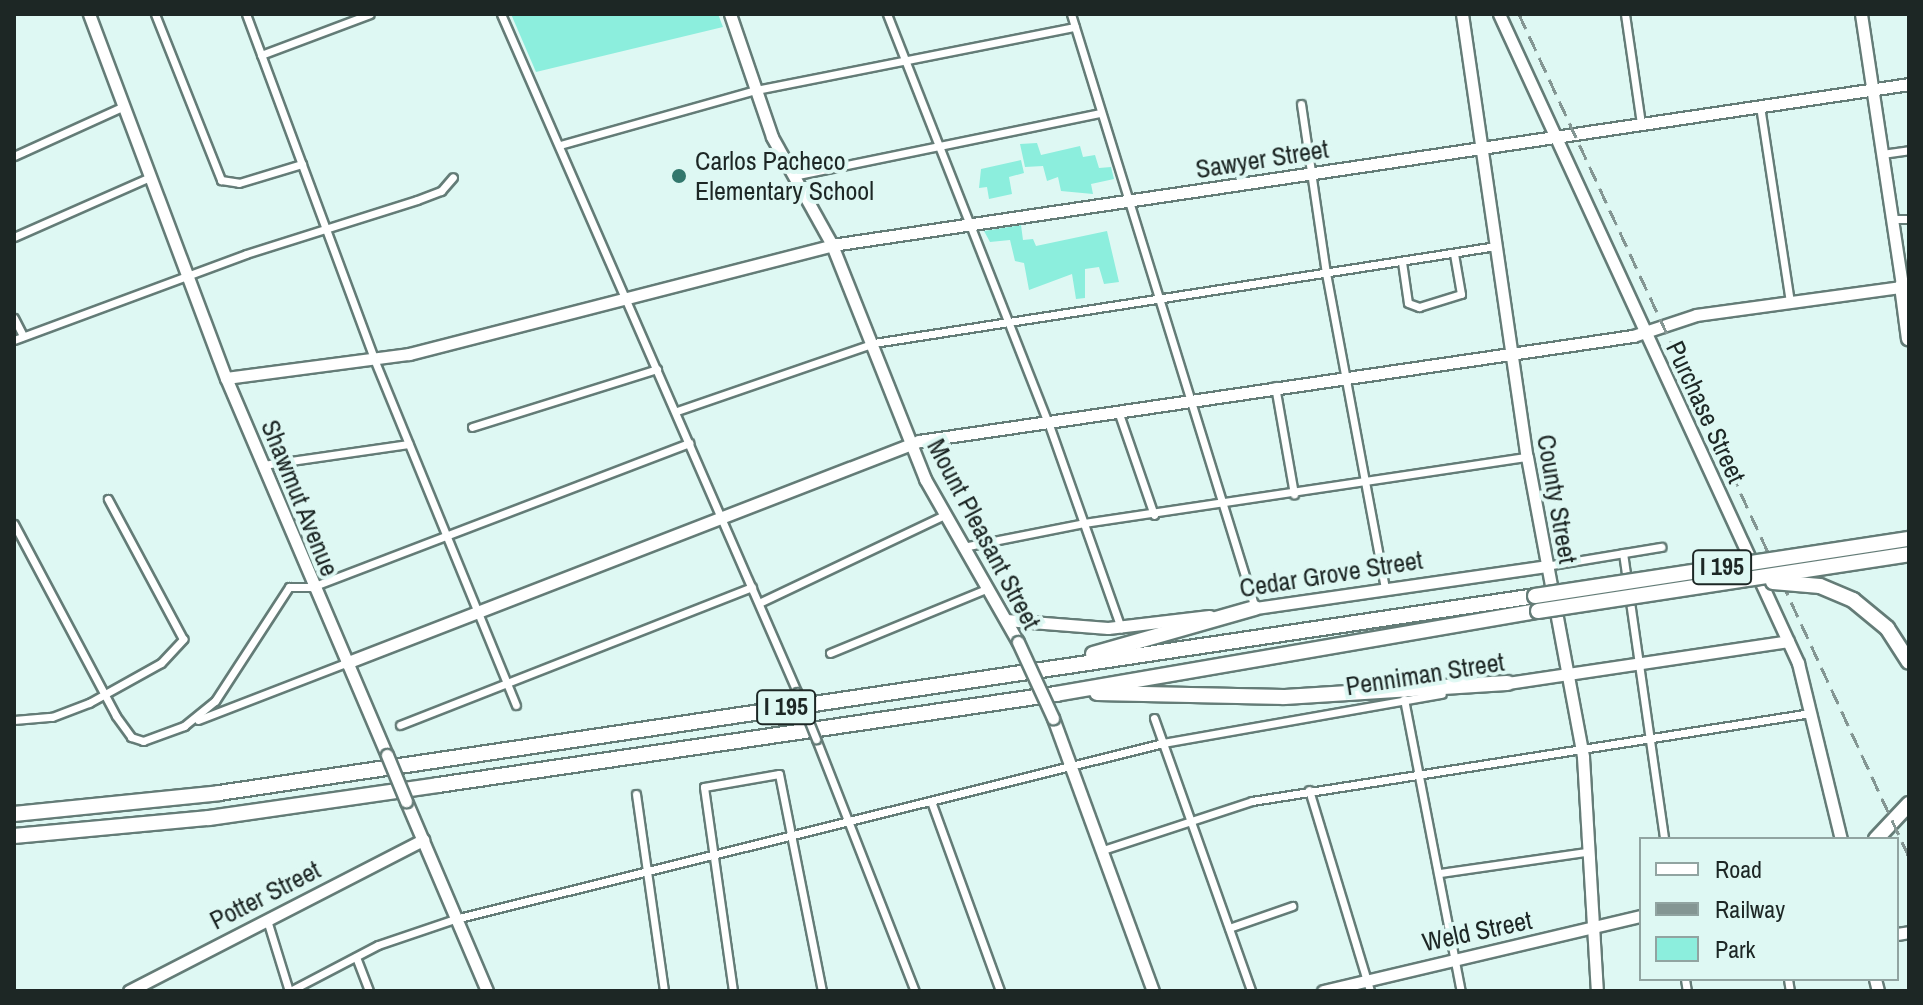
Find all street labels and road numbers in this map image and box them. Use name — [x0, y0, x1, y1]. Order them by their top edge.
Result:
street label: Sawyer Street — [1193, 133, 1331, 185]
street label: Purchase Street — [1660, 336, 1752, 488]
street label: Shawmut Avenue — [254, 415, 346, 581]
street label: County Street — [1530, 432, 1584, 566]
street label: Mount Pleasant Street — [921, 434, 1047, 634]
street label: Cedar Grove Street — [1237, 544, 1425, 604]
road number: I 195 — [1692, 547, 1752, 587]
street label: Penniman Street — [1344, 646, 1506, 702]
road number: I 195 — [756, 687, 816, 727]
street label: Potter Street — [205, 854, 325, 936]
street label: Weld Street — [1419, 904, 1535, 958]

